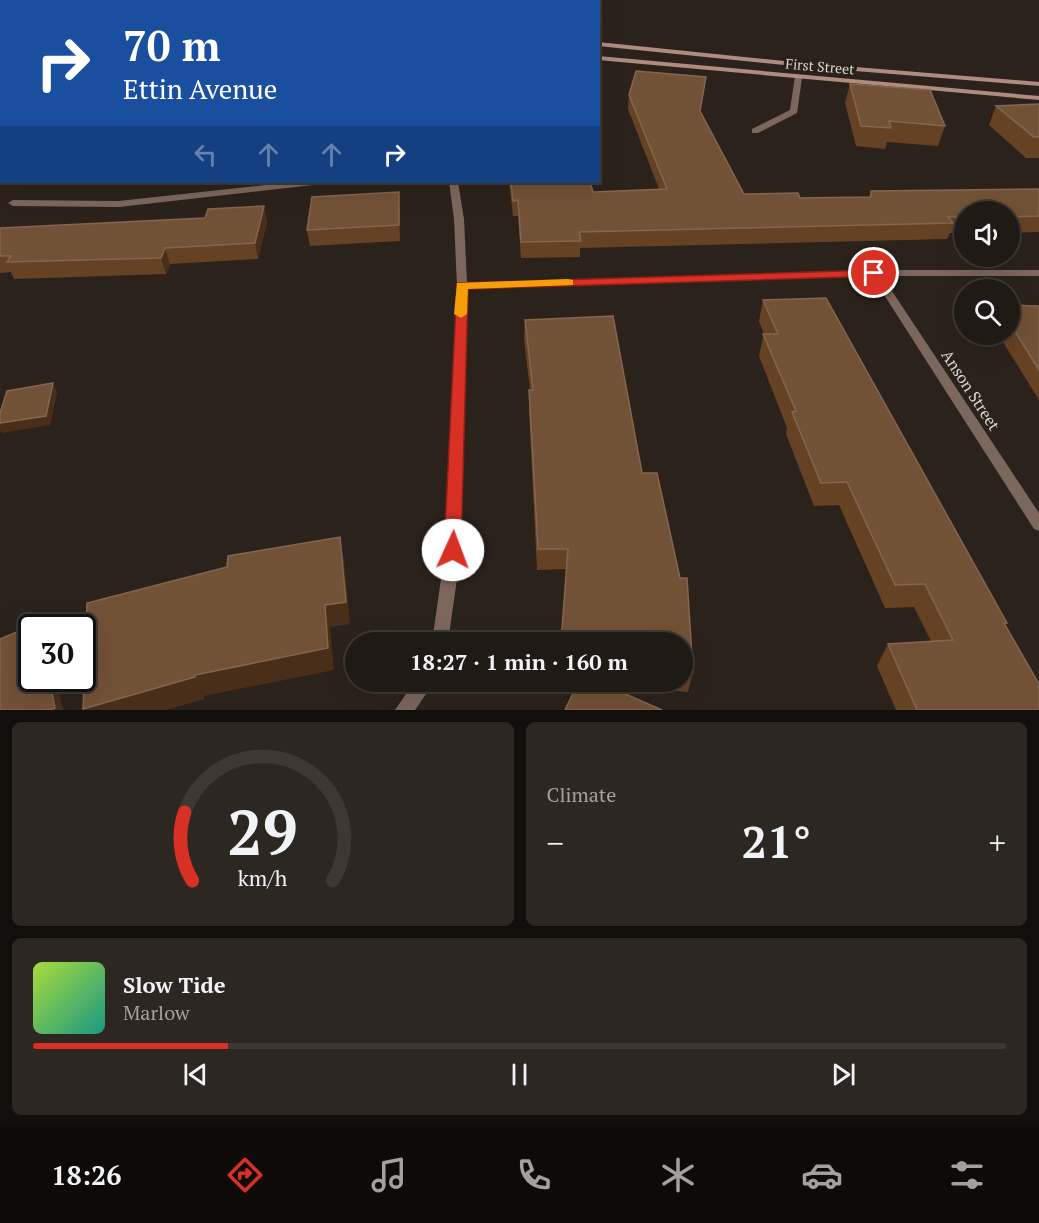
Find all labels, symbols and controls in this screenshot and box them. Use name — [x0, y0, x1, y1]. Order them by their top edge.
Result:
text: 70 m — [123, 17, 221, 73]
icon: right — [24, 24, 102, 102]
street label: First Street — [785, 54, 856, 79]
text: Ettin Avenue — [123, 71, 277, 107]
icon: left — [189, 138, 222, 171]
icon: ahead — [252, 138, 285, 171]
icon: ahead — [315, 138, 348, 171]
icon: right — [378, 138, 411, 171]
map controls — [954, 201, 1020, 345]
button: sound — [954, 201, 1020, 267]
pin — [848, 247, 899, 298]
icon: arrive — [857, 256, 890, 289]
button: search — [954, 279, 1020, 345]
street label: Anson Street — [937, 345, 1005, 435]
position arrow — [421, 518, 485, 582]
speed limit sign: 30 — [18, 614, 96, 692]
text: 18:27 · 1 min · 160 m — [410, 647, 628, 676]
text: Climate — [547, 781, 616, 808]
text: 29 — [227, 790, 298, 873]
text: 21° — [742, 811, 811, 871]
text: − — [547, 821, 564, 864]
text: + — [988, 821, 1006, 864]
text: km/h — [238, 864, 288, 892]
text: Slow Tide — [123, 970, 226, 999]
text: Marlow — [123, 999, 190, 1026]
icon: previous — [179, 1058, 212, 1091]
icon: pause — [503, 1058, 536, 1091]
icon: next — [827, 1058, 860, 1091]
icon: directions — [224, 1154, 266, 1196]
icon: music — [368, 1154, 410, 1196]
icon: phone — [513, 1154, 555, 1196]
icon: climate — [657, 1154, 699, 1196]
icon: car — [801, 1154, 843, 1196]
icon: filters — [946, 1154, 988, 1196]
text: 18:26 — [51, 1157, 121, 1193]

